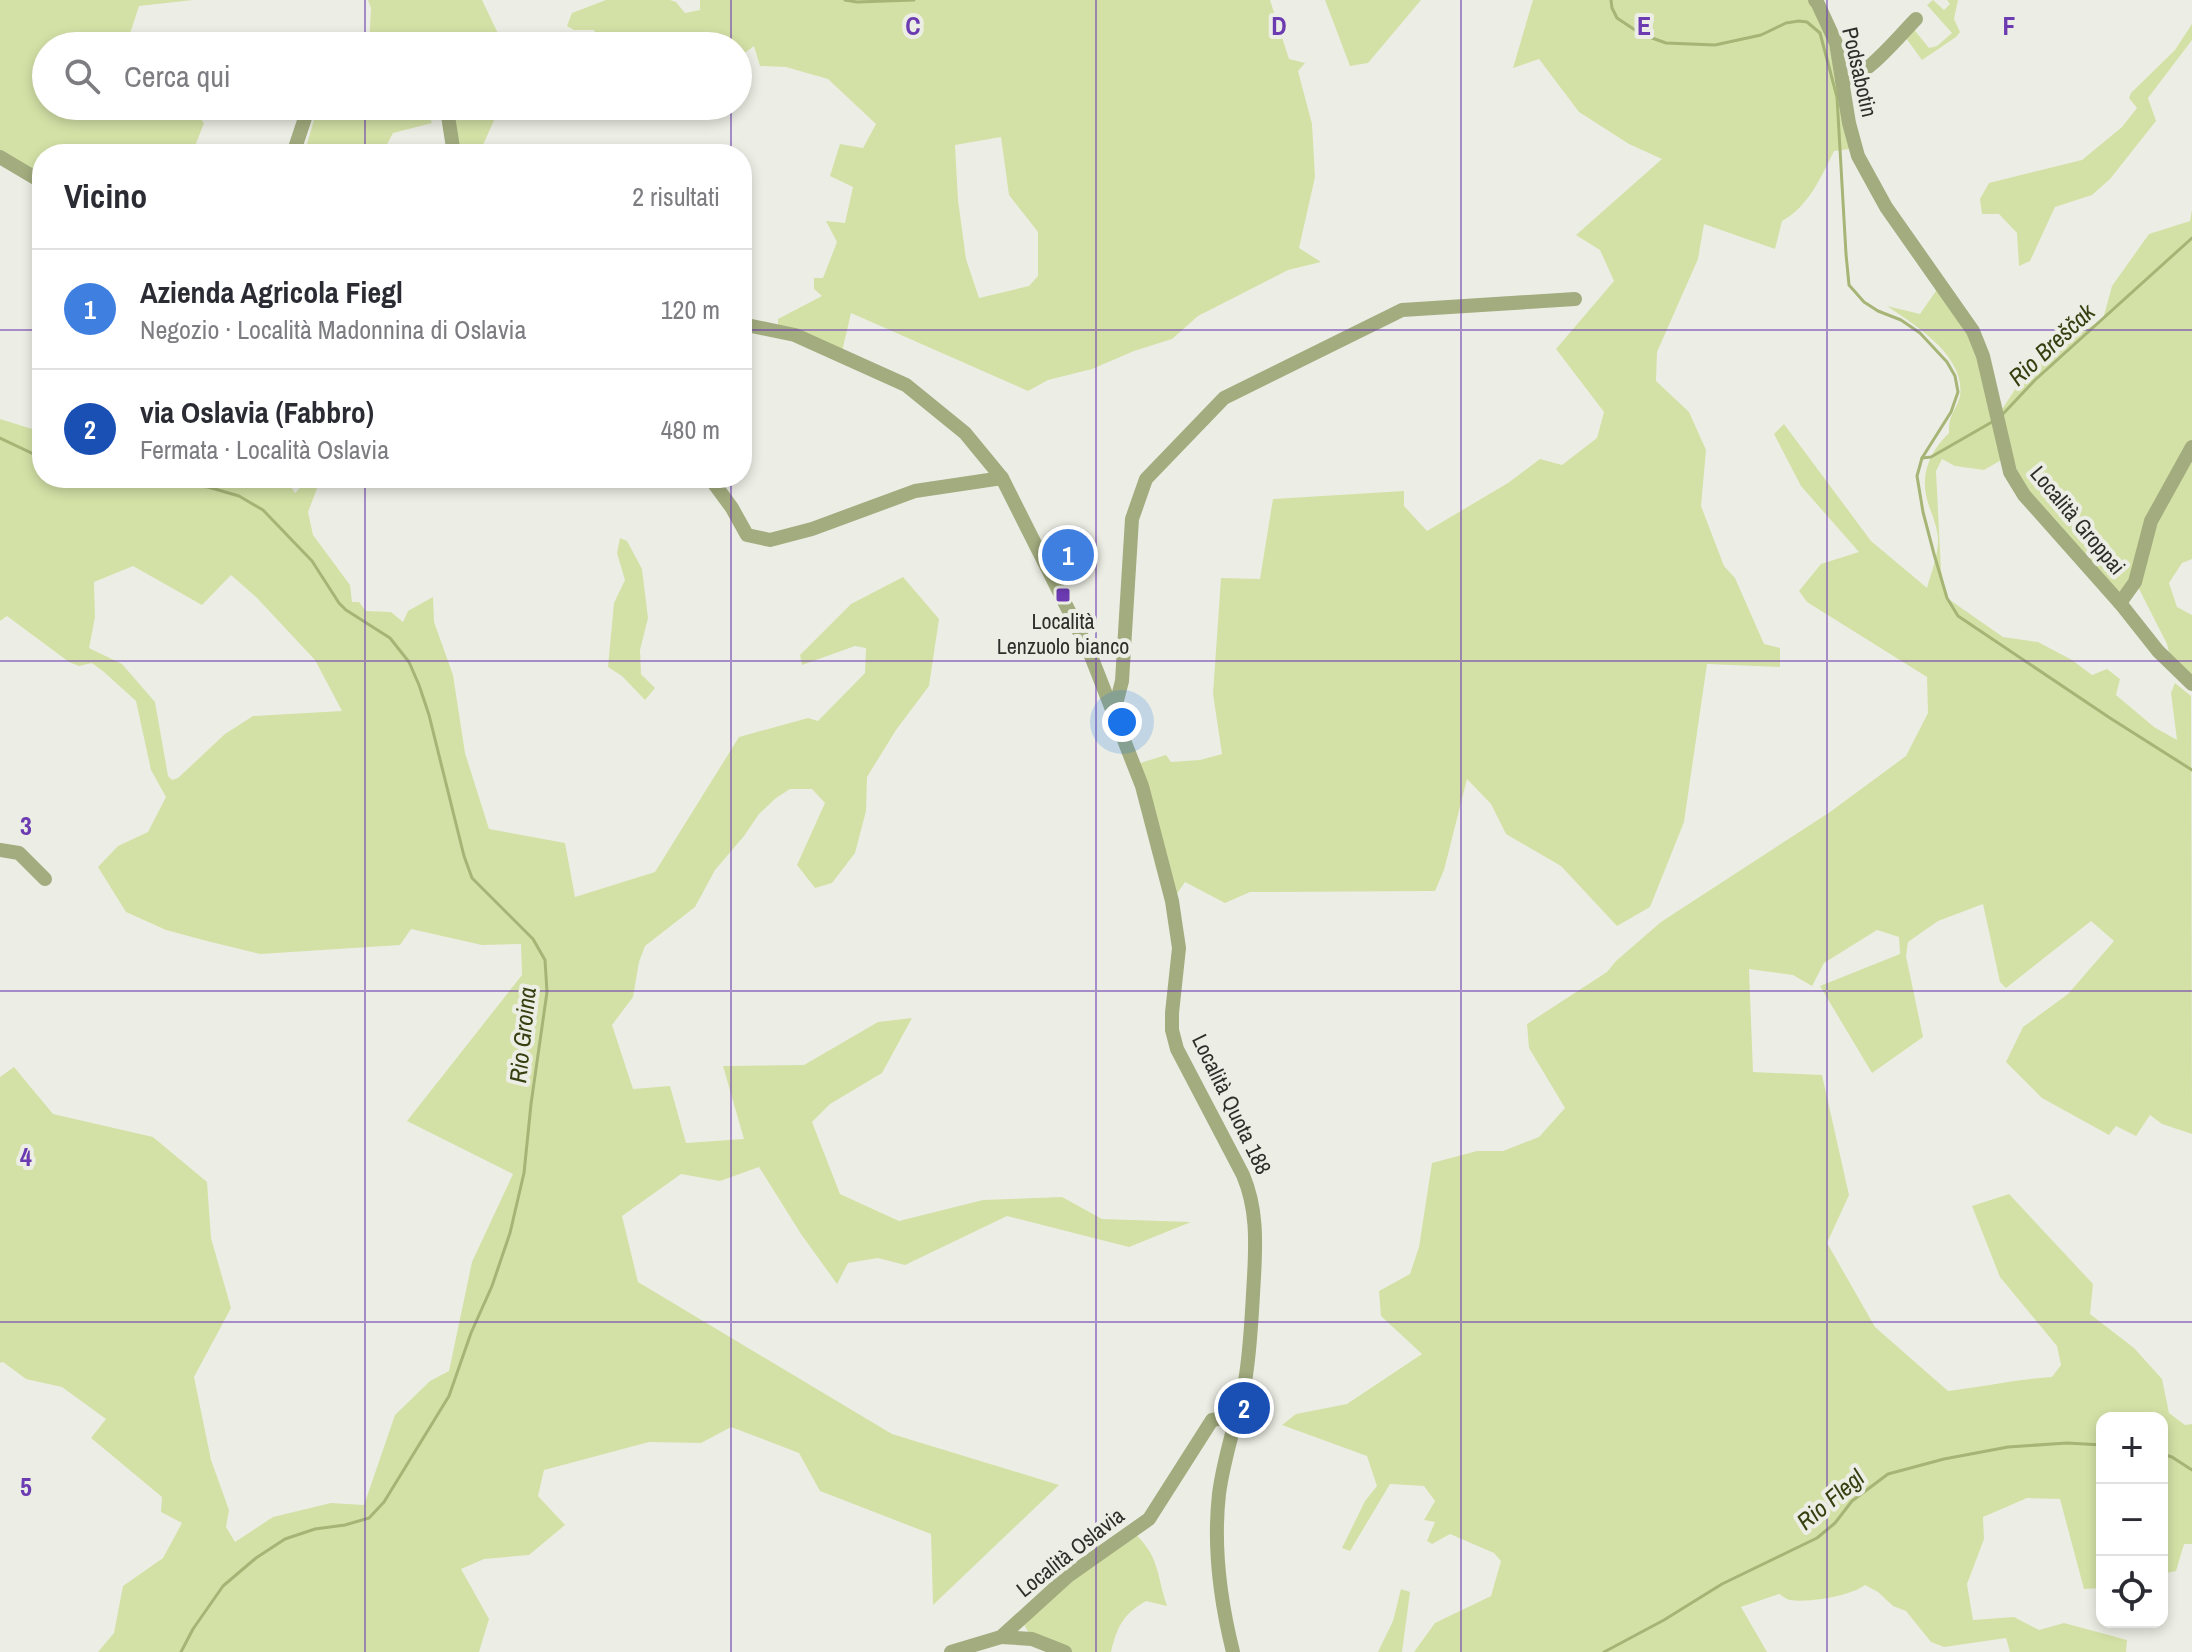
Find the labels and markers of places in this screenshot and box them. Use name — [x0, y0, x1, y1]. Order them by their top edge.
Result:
pin: 1 — [1042, 525, 1094, 585]
marker: Località Lenzuolo bianco — [1054, 586, 1072, 604]
place label: Località Lenzuolo bianco — [997, 606, 1129, 661]
pin: 2 — [1218, 1378, 1270, 1438]

